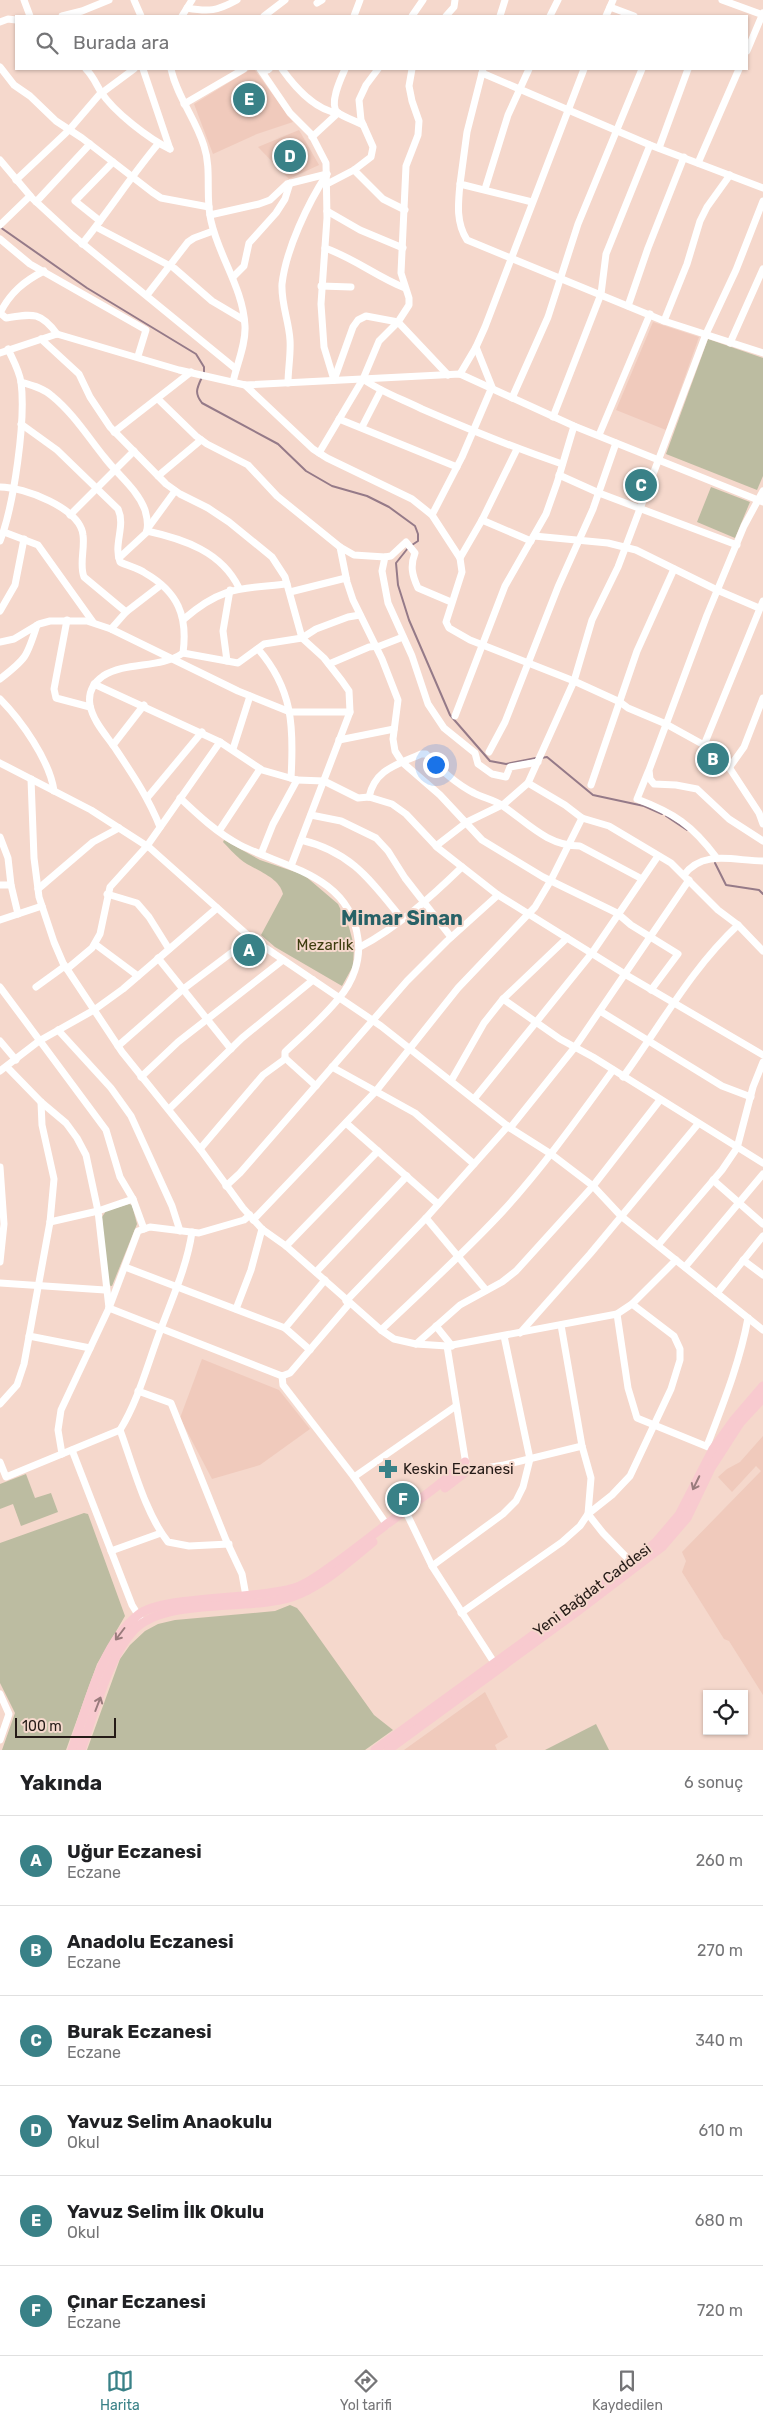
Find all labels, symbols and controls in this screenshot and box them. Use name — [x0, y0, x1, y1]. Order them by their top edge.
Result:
search box — [15, 15, 748, 70]
icon: search — [33, 29, 61, 57]
text: Burada ara — [73, 31, 169, 54]
pin: E — [233, 80, 265, 118]
pin: D — [274, 137, 306, 175]
pin: C — [625, 466, 657, 504]
pin: B — [697, 740, 729, 778]
your location — [423, 752, 449, 778]
district label: Mimar Sinan — [341, 906, 463, 930]
pin: A — [233, 931, 265, 969]
park label: Mezarlık — [297, 936, 354, 954]
pharmacy icon: Keskin Eczanesi — [377, 1458, 399, 1480]
place label: Keskin Eczanesi — [403, 1460, 514, 1478]
one-way arrow — [690, 1475, 700, 1490]
pin: F — [387, 1480, 419, 1518]
street label: Yeni Bağdat Caddesi — [529, 1540, 655, 1640]
one-way arrow — [115, 1627, 126, 1640]
map controls — [703, 1690, 748, 1735]
button: locate — [703, 1690, 748, 1735]
one-way arrow — [94, 1697, 103, 1713]
scale bar — [15, 1715, 116, 1738]
text: 100 m — [22, 1718, 62, 1735]
text: Yakında — [20, 1770, 102, 1795]
text: 6 sonuç — [684, 1773, 743, 1792]
text: Uğur Eczanesi — [67, 1840, 202, 1863]
text: A — [30, 1851, 42, 1870]
text: 260 m — [696, 1851, 743, 1870]
text: Eczane — [67, 1863, 121, 1882]
text: Anadolu Eczanesi — [67, 1930, 234, 1953]
text: B — [30, 1941, 42, 1960]
text: 270 m — [697, 1941, 743, 1960]
text: Eczane — [67, 1953, 121, 1972]
text: Burak Eczanesi — [67, 2020, 212, 2043]
text: C — [30, 2031, 42, 2050]
text: 340 m — [695, 2031, 743, 2050]
text: Eczane — [67, 2043, 121, 2062]
text: Yavuz Selim Anaokulu — [67, 2110, 272, 2133]
text: D — [30, 2121, 42, 2140]
text: 610 m — [699, 2121, 743, 2140]
text: Okul — [67, 2133, 100, 2152]
text: Yavuz Selim İlk Okulu — [67, 2200, 264, 2223]
text: E — [31, 2211, 41, 2230]
text: 680 m — [695, 2211, 743, 2230]
text: Okul — [67, 2223, 100, 2242]
text: Çınar Eczanesi — [67, 2290, 206, 2313]
text: F — [31, 2301, 41, 2320]
text: 720 m — [697, 2301, 743, 2320]
text: Eczane — [67, 2313, 121, 2332]
tab: Harita — [100, 2367, 140, 2414]
tab: Yol tarifi — [340, 2367, 392, 2414]
tab: Kaydedilen — [592, 2367, 663, 2414]

